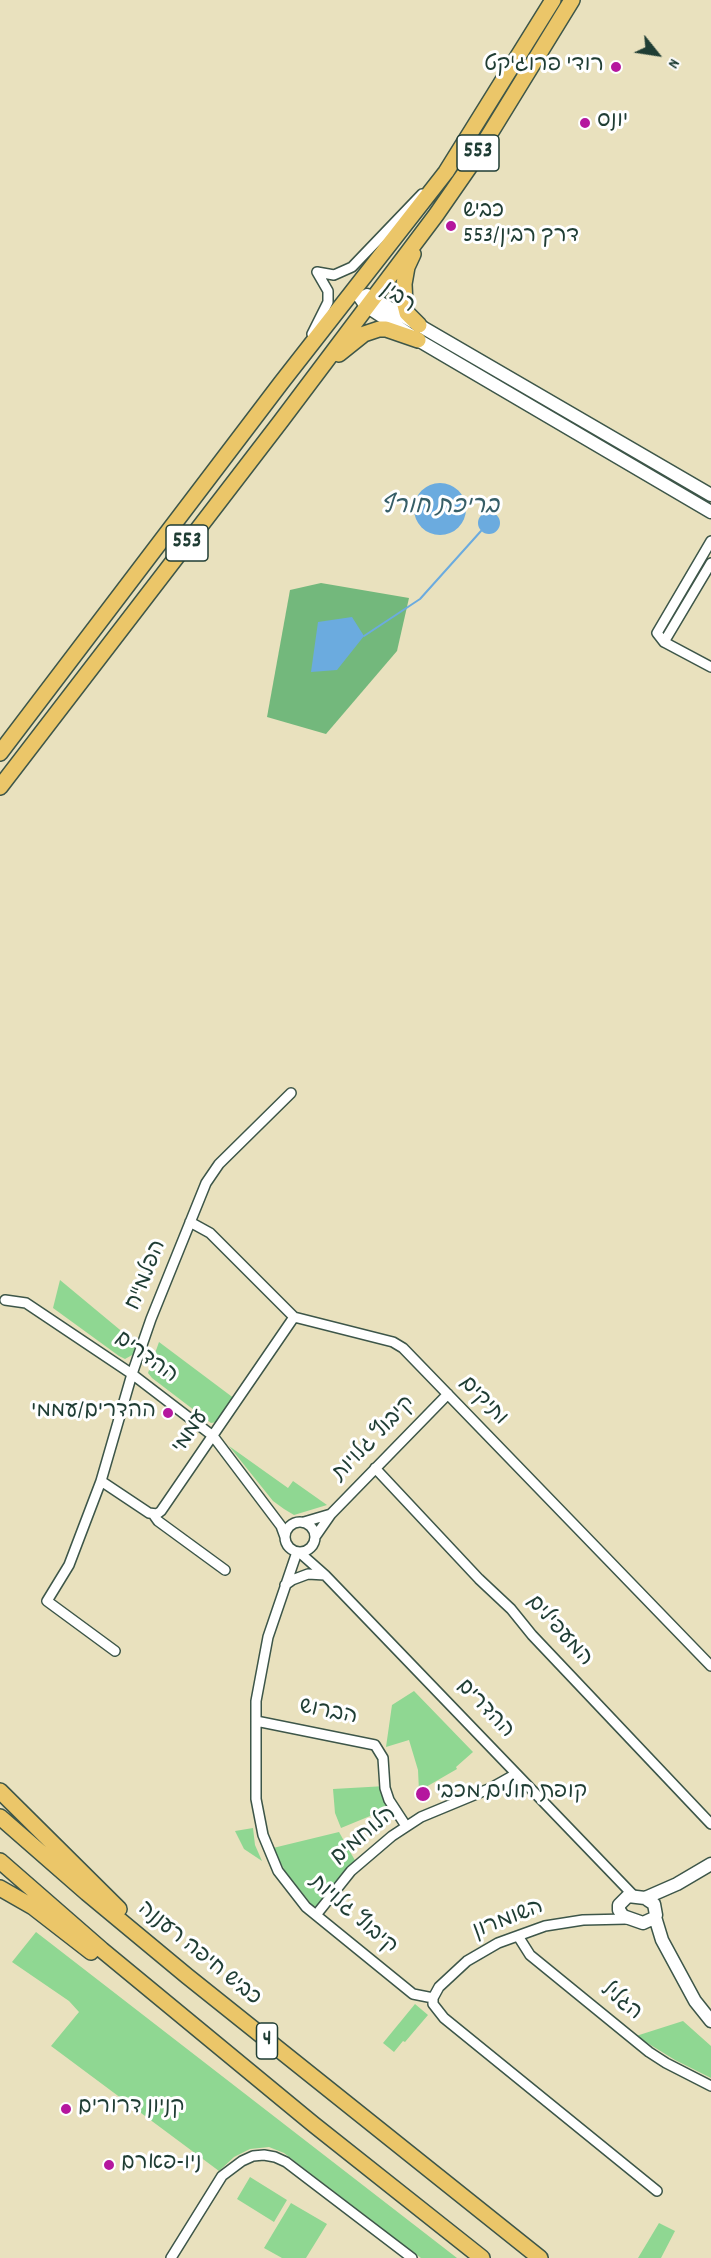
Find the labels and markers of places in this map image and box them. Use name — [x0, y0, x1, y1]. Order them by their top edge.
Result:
place label: רודי פרוג'קט — [484, 54, 604, 80]
marker: רודי פרוג'קט — [609, 60, 623, 74]
place label: יונס — [597, 110, 628, 136]
marker: יונס — [578, 116, 592, 130]
place label: כביש 553/דרך רבין — [463, 200, 579, 252]
marker: כביש 553/דרך רבין — [444, 219, 458, 233]
place label: ההדרים/עממי — [31, 1400, 156, 1426]
marker: ההדרים/עממי — [161, 1406, 175, 1420]
place label: קופת חולים מכבי — [436, 1781, 587, 1807]
marker: קופת חולים מכבי — [414, 1785, 432, 1803]
place label: קניון דרורים — [78, 2096, 185, 2122]
marker: קניון דרורים — [59, 2102, 73, 2116]
place label: ניו-פארם — [121, 2152, 202, 2178]
marker: ניו-פארם — [102, 2158, 116, 2172]

